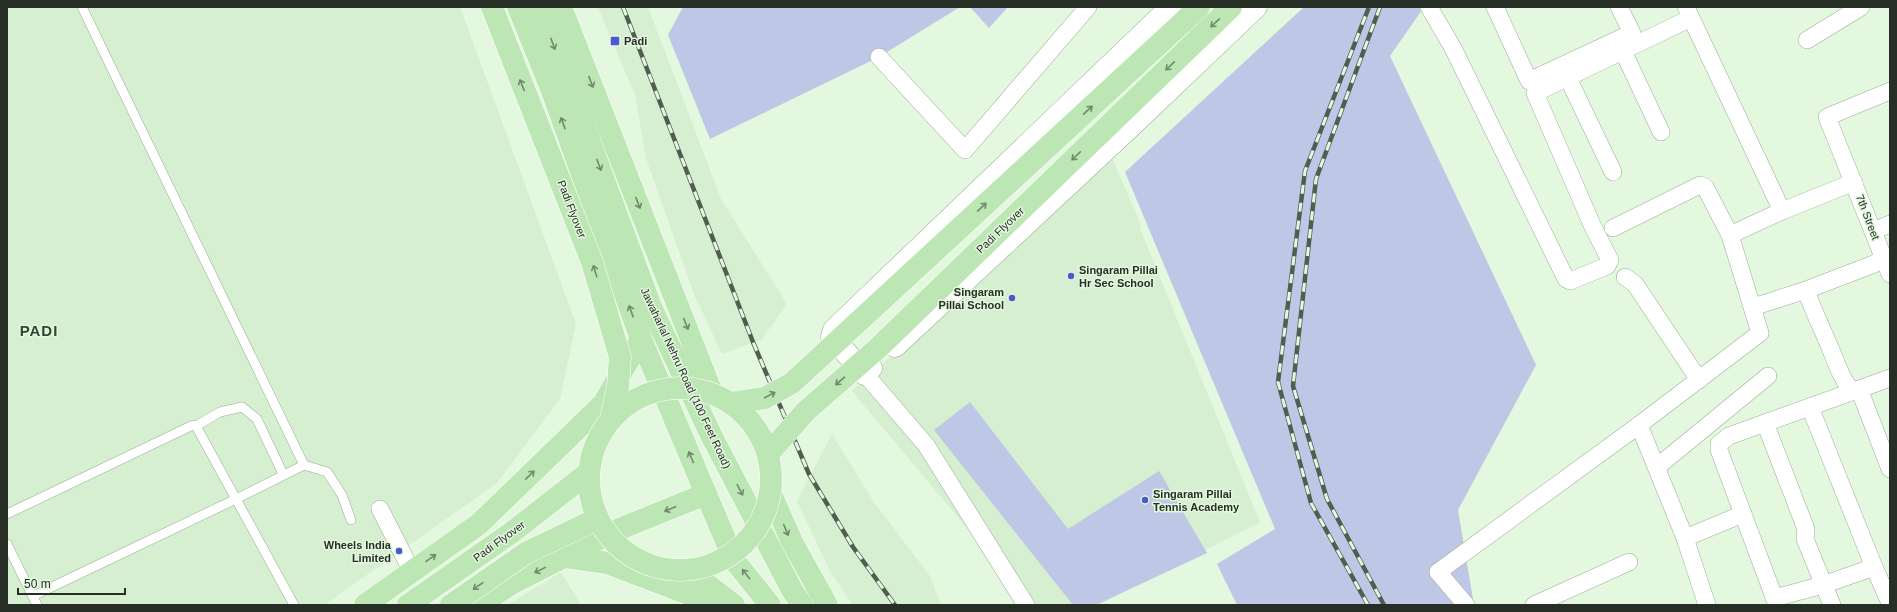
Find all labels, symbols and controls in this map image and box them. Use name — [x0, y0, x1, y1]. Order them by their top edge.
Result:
one-way arrow — [1210, 18, 1220, 28]
marker: Padi — [609, 35, 621, 47]
place label: Padi — [624, 35, 647, 47]
one-way arrow — [550, 37, 558, 49]
one-way arrow — [1165, 61, 1175, 71]
one-way arrow — [587, 76, 595, 88]
one-way arrow — [518, 80, 526, 92]
one-way arrow — [1083, 105, 1093, 115]
one-way arrow — [559, 117, 566, 130]
one-way arrow — [1072, 151, 1082, 160]
one-way arrow — [595, 159, 603, 171]
street label: Padi Flyover — [555, 178, 589, 240]
street label: 7th Street — [1854, 193, 1882, 241]
one-way arrow — [635, 197, 643, 209]
one-way arrow — [977, 203, 988, 212]
street label: Padi Flyover — [974, 204, 1026, 256]
place label: Singaram Pillai Hr Sec School — [1079, 264, 1158, 289]
one-way arrow — [591, 265, 598, 278]
marker: Singaram Pillai Hr Sec School — [1066, 271, 1076, 281]
street label: Jawaharlal Nehru Road (100 Feet Road) — [639, 286, 733, 470]
place label: Singaram Pillai School — [939, 286, 1004, 311]
marker: Singaram Pillai School — [1007, 293, 1017, 303]
one-way arrow — [627, 305, 635, 317]
one-way arrow — [682, 318, 690, 330]
district label: PADI — [20, 322, 58, 339]
one-way arrow — [835, 376, 845, 385]
one-way arrow — [764, 391, 776, 398]
one-way arrow — [687, 452, 695, 464]
one-way arrow — [525, 470, 535, 479]
one-way arrow — [736, 483, 744, 495]
place label: Singaram Pillai Tennis Academy — [1153, 488, 1240, 513]
marker: Singaram Pillai Tennis Academy — [1140, 495, 1150, 505]
one-way arrow — [664, 506, 676, 513]
street label: Padi Flyover — [471, 518, 528, 564]
one-way arrow — [783, 523, 790, 535]
place label: Wheels India Limited — [324, 539, 392, 564]
marker: Wheels India Limited — [394, 546, 404, 556]
one-way arrow — [425, 554, 436, 562]
one-way arrow — [534, 567, 546, 574]
one-way arrow — [742, 569, 750, 580]
scale bar — [18, 570, 125, 596]
text: 50 m — [24, 577, 51, 591]
one-way arrow — [473, 582, 484, 590]

